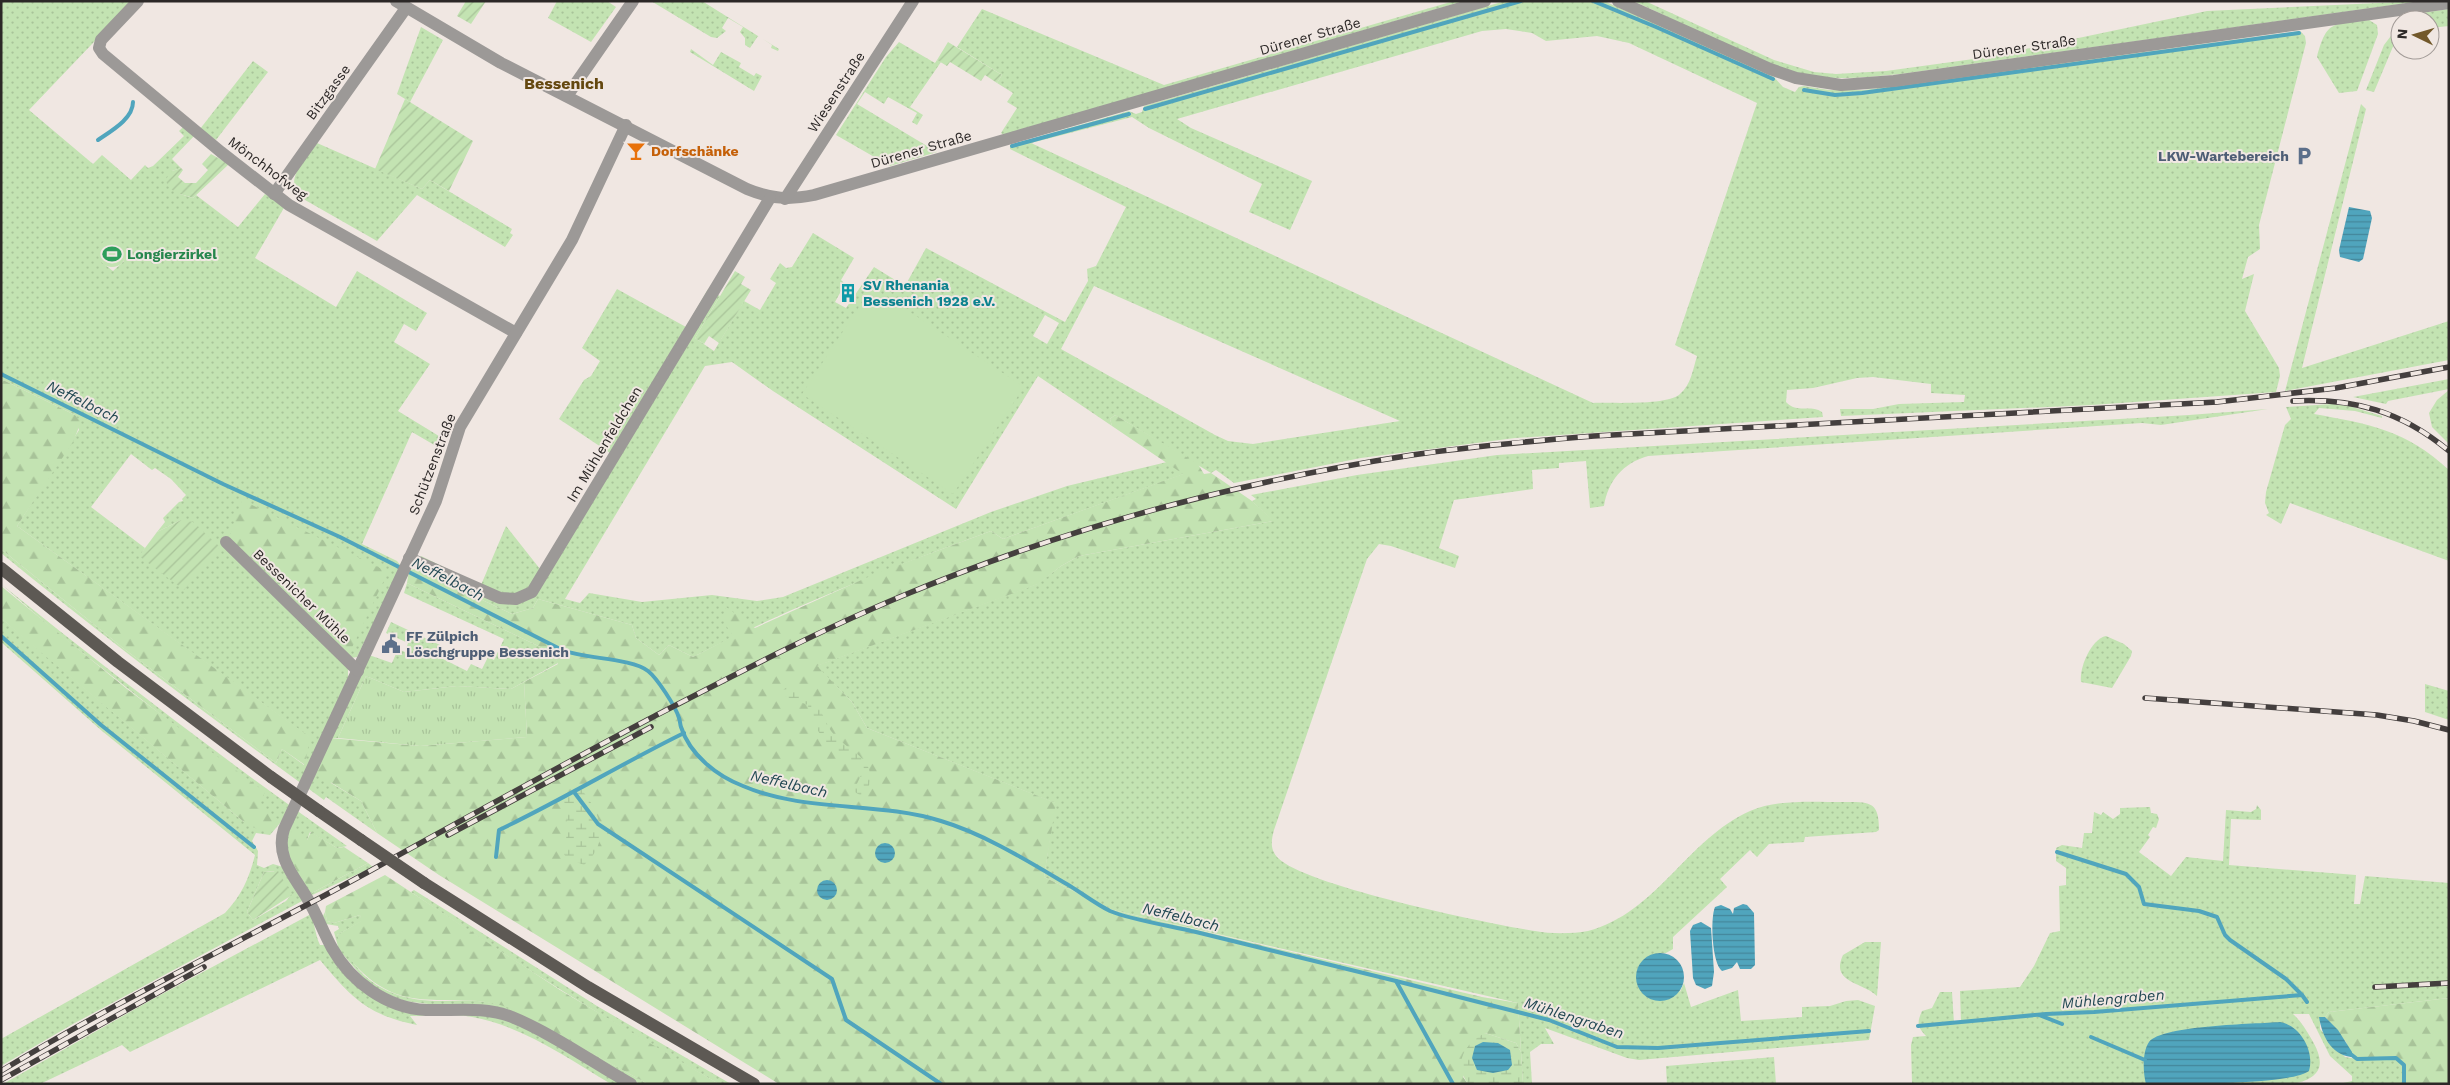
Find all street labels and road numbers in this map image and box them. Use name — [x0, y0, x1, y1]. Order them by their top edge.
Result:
street label: Dürener Straße — [1258, 14, 1362, 58]
street label: Dürener Straße — [1971, 32, 2077, 62]
street label: Wiesenstraße — [804, 49, 868, 135]
street label: Bitzgasse — [303, 61, 353, 123]
street label: Dürener Straße — [869, 127, 973, 171]
street label: Mönchhofweg — [225, 133, 311, 203]
street label: Im Mühlenfeldchen — [563, 383, 645, 505]
street label: Schützenstraße — [405, 411, 459, 517]
street label: Bessenicher Mühle — [250, 546, 354, 646]

